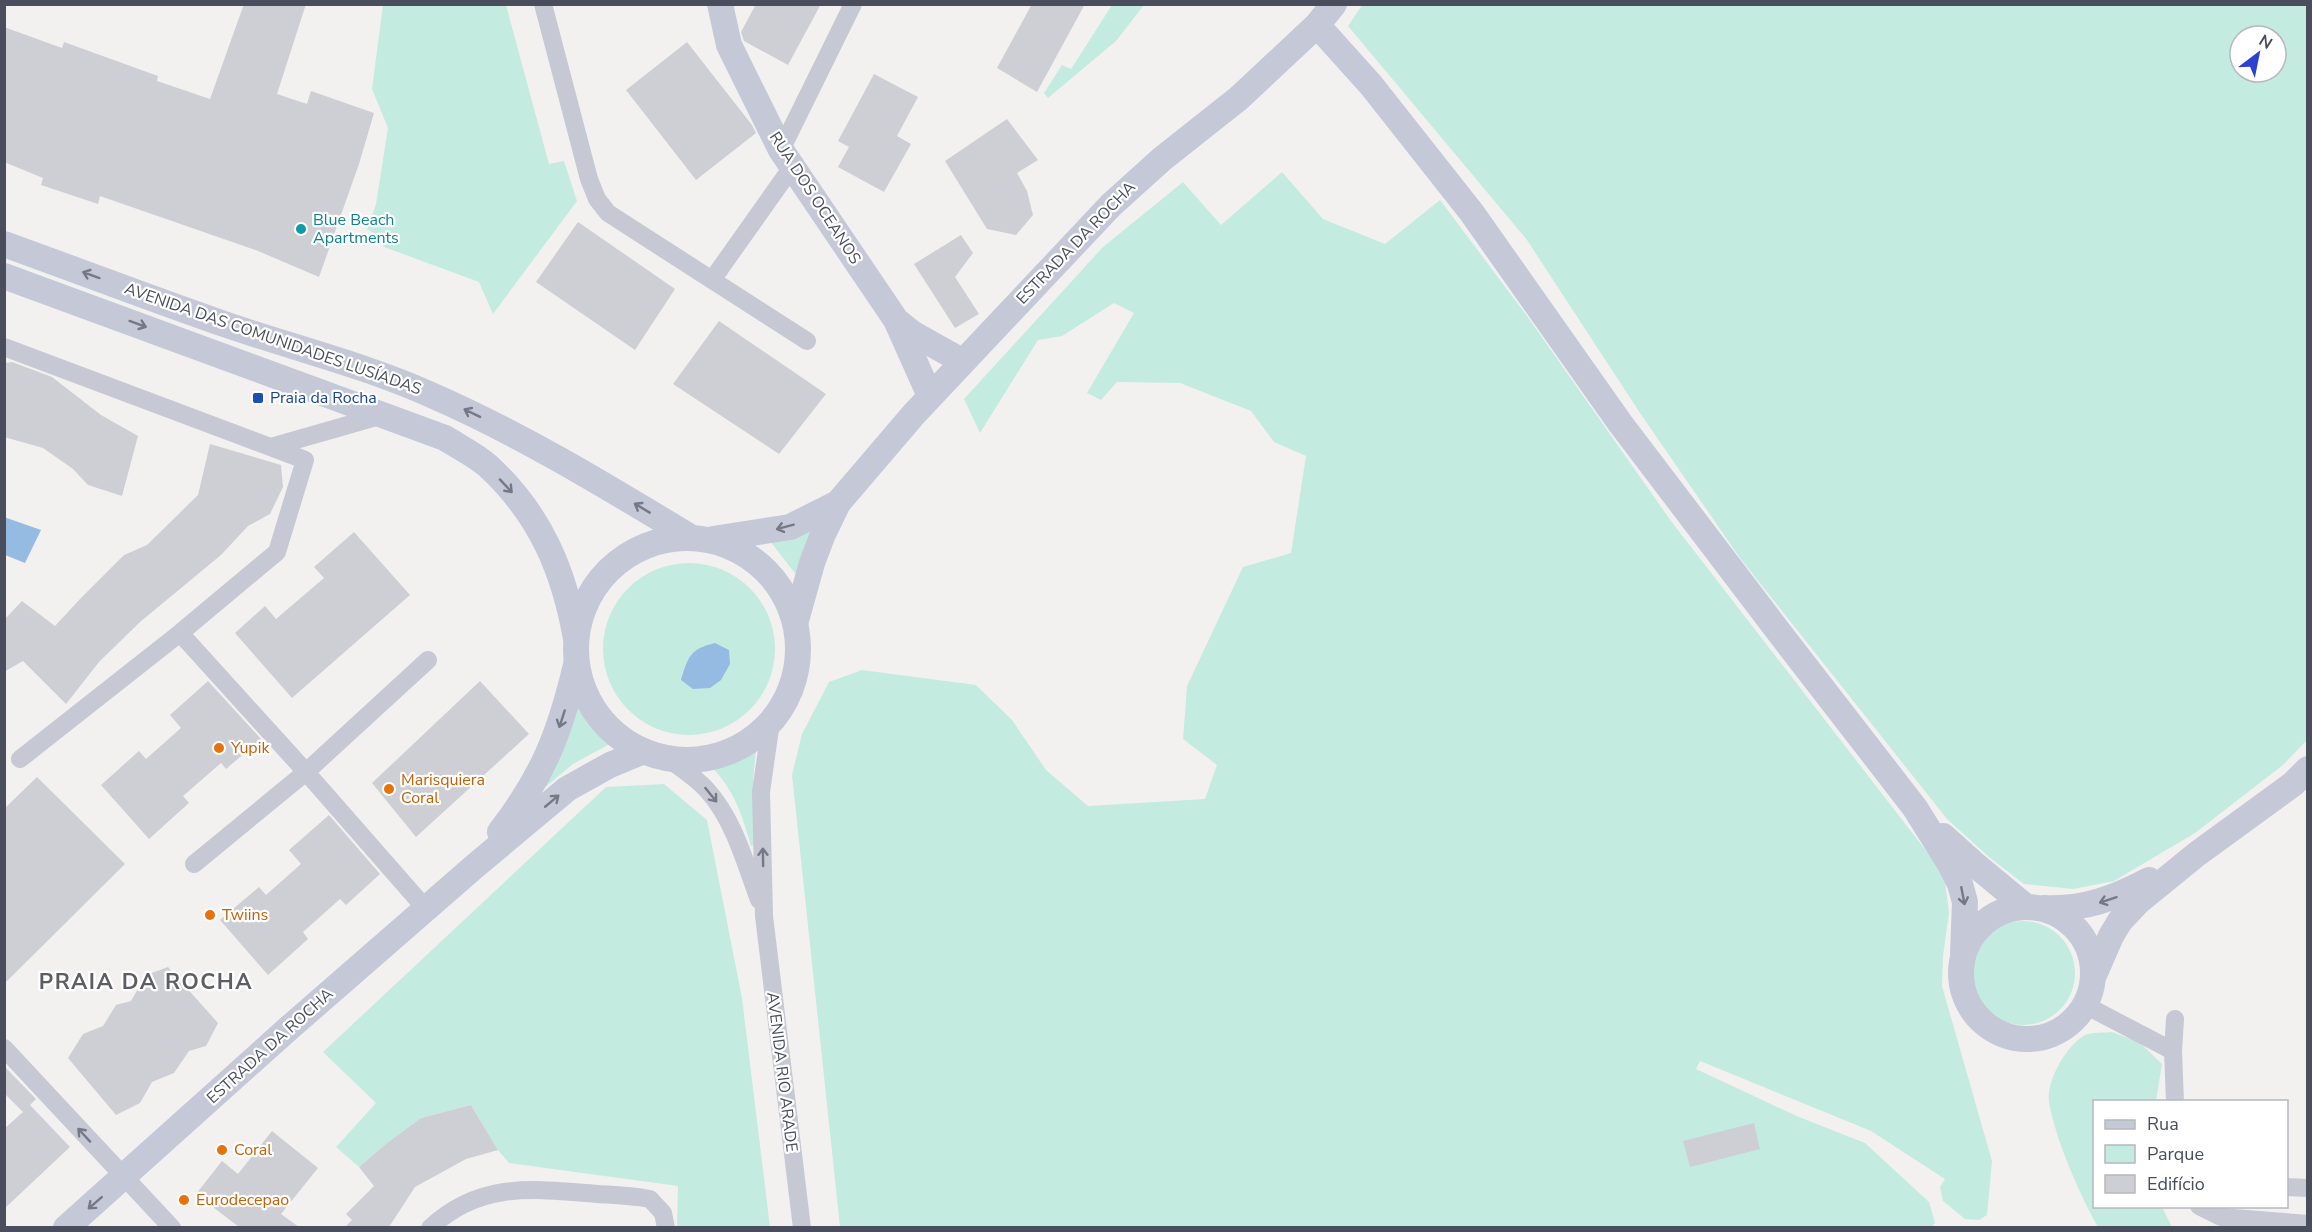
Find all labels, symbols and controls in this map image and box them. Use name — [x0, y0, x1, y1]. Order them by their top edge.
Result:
north arrow — [2228, 24, 2288, 84]
text: N — [2255, 30, 2276, 55]
street label: RUA DOS OCEANOS — [764, 127, 866, 269]
street label: ESTRADA DA ROCHA — [1011, 176, 1141, 309]
place label: Blue Beach Apartments — [313, 209, 399, 249]
marker: Blue Beach Apartments — [294, 222, 308, 236]
one-way arrow — [82, 269, 101, 280]
street label: AVENIDA DAS COMUNIDADES LUSÍADAS — [122, 278, 425, 400]
one-way arrow — [129, 320, 147, 331]
place label: Praia da Rocha — [270, 387, 377, 409]
marker: Praia da Rocha — [251, 391, 265, 405]
one-way arrow — [463, 407, 481, 419]
one-way arrow — [499, 478, 513, 493]
one-way arrow — [634, 501, 651, 513]
one-way arrow — [776, 522, 795, 533]
one-way arrow — [556, 709, 567, 728]
place label: Yupik — [230, 737, 270, 759]
marker: Yupik — [212, 741, 226, 755]
place label: Marisquiera Coral — [401, 769, 485, 809]
marker: Marisquiera Coral — [382, 782, 396, 796]
one-way arrow — [704, 787, 717, 803]
one-way arrow — [544, 795, 560, 808]
one-way arrow — [757, 848, 768, 868]
one-way arrow — [1958, 885, 1969, 905]
one-way arrow — [2099, 895, 2118, 906]
place label: Twiins — [222, 904, 268, 926]
marker: Twiins — [203, 908, 217, 922]
district label: PRAIA DA ROCHA — [39, 967, 253, 997]
street label: ESTRADA DA ROCHA — [202, 983, 338, 1109]
street label: AVENIDA RIO ARADE — [761, 991, 803, 1153]
legend — [2093, 1100, 2288, 1208]
text: Rua — [2147, 1112, 2179, 1136]
one-way arrow — [77, 1127, 91, 1142]
place label: Coral — [234, 1139, 272, 1161]
text: Parque — [2147, 1142, 2204, 1166]
marker: Coral — [215, 1143, 229, 1157]
text: Edifício — [2147, 1172, 2205, 1196]
place label: Eurodecepao — [196, 1189, 289, 1211]
marker: Eurodecepao — [177, 1193, 191, 1207]
one-way arrow — [87, 1196, 103, 1209]

